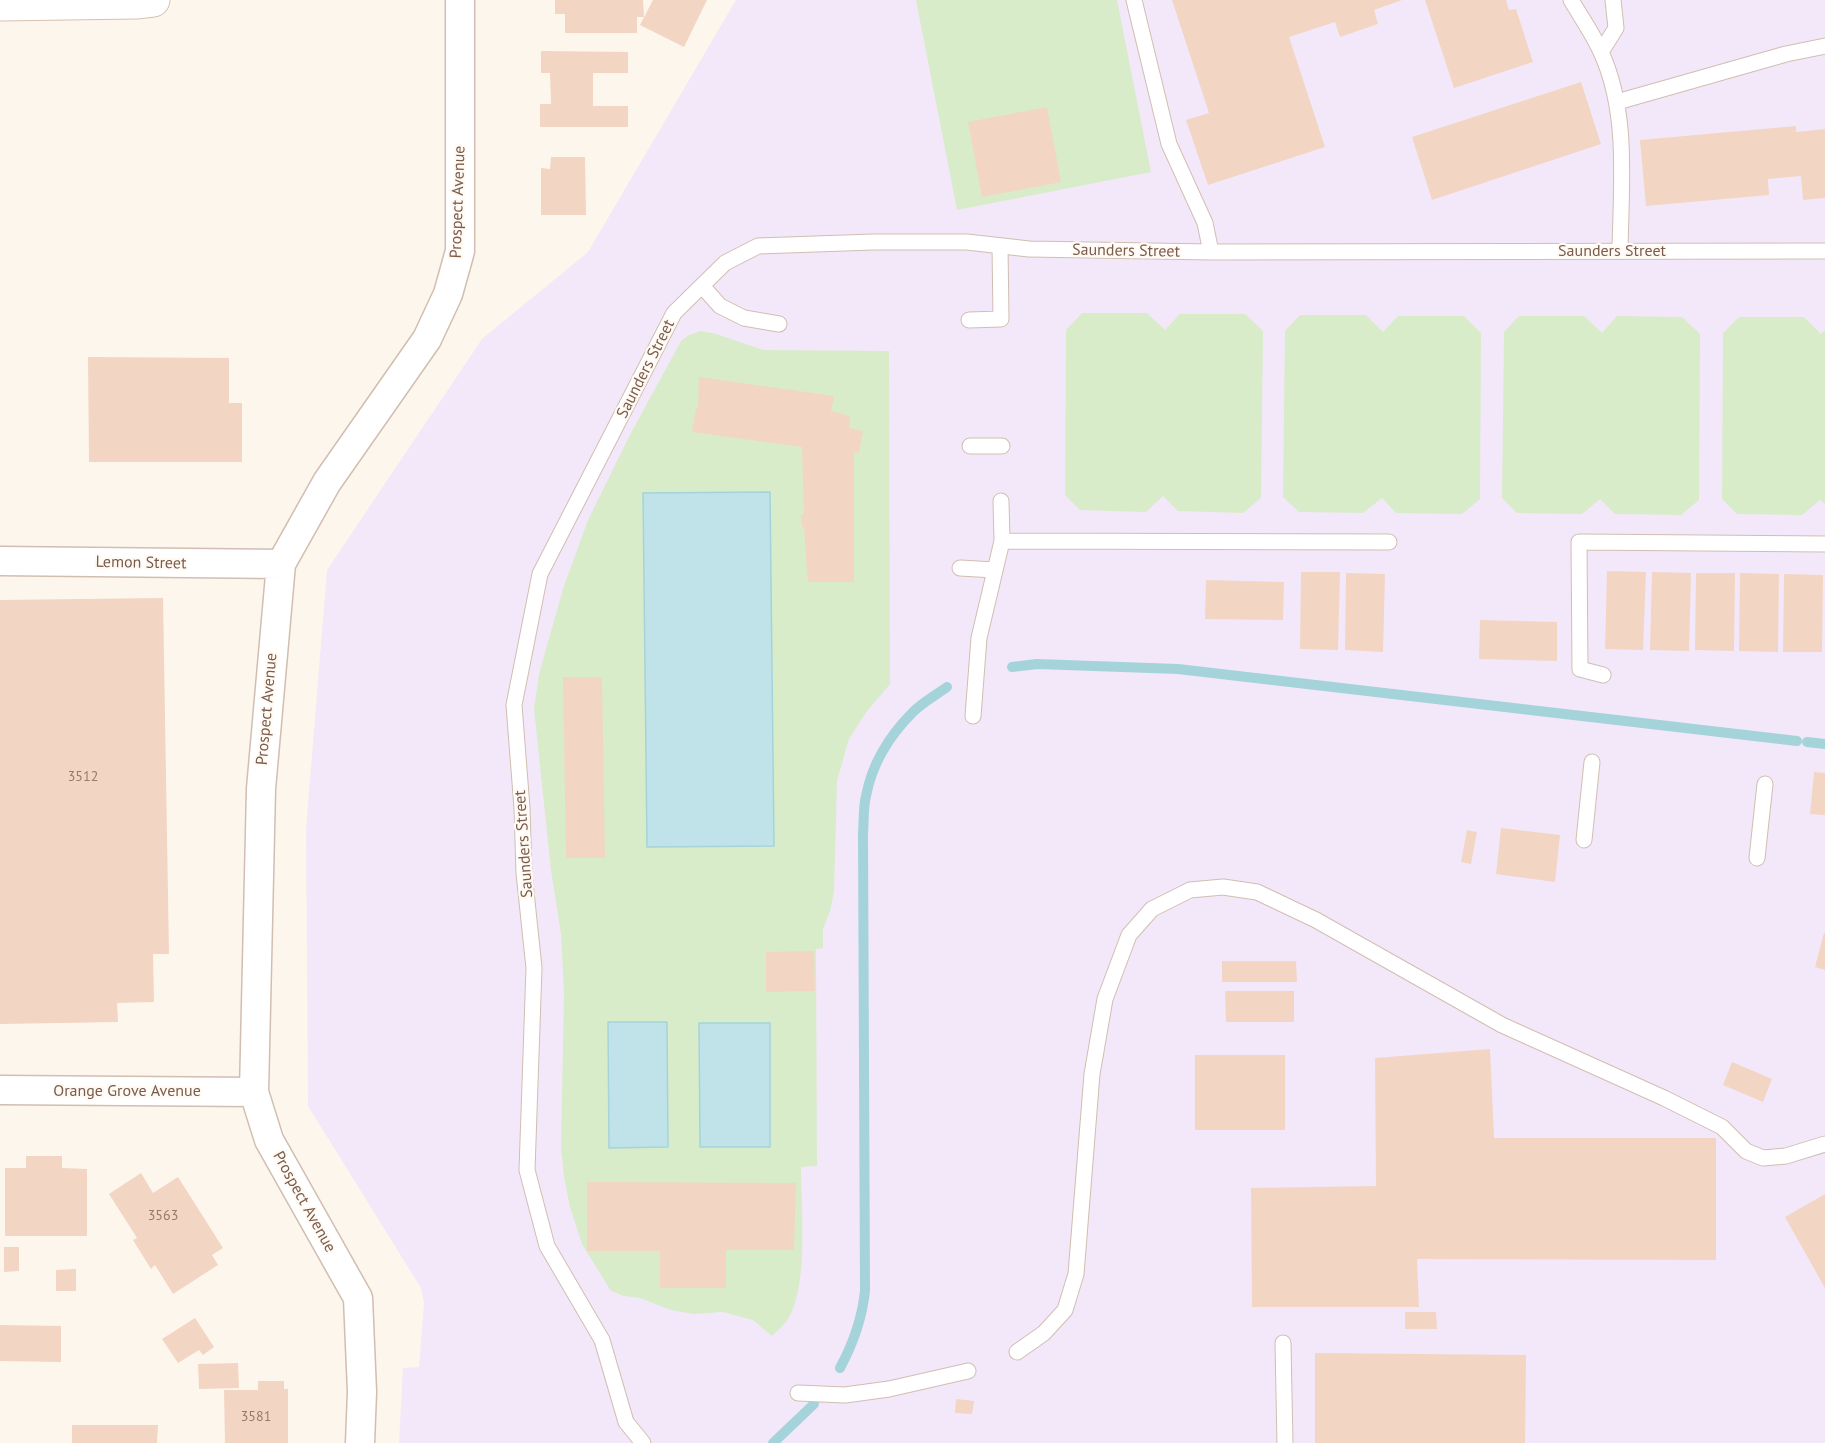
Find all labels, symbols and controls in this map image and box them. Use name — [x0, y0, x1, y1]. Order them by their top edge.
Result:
street label: Prospect Avenue — [446, 145, 470, 259]
street label: Saunders Street — [1072, 240, 1180, 262]
street label: Saunders Street — [1558, 241, 1666, 261]
street label: Saunders Street — [613, 317, 679, 421]
street label: Lemon Street — [95, 553, 187, 573]
street label: Prospect Avenue — [253, 652, 281, 766]
house number: 3512 — [68, 769, 98, 785]
street label: Saunders Street — [511, 790, 537, 898]
street label: Orange Grove Avenue — [53, 1081, 201, 1101]
street label: Prospect Avenue — [268, 1148, 340, 1256]
house number: 3563 — [148, 1208, 178, 1224]
house number: 3581 — [241, 1409, 271, 1425]

